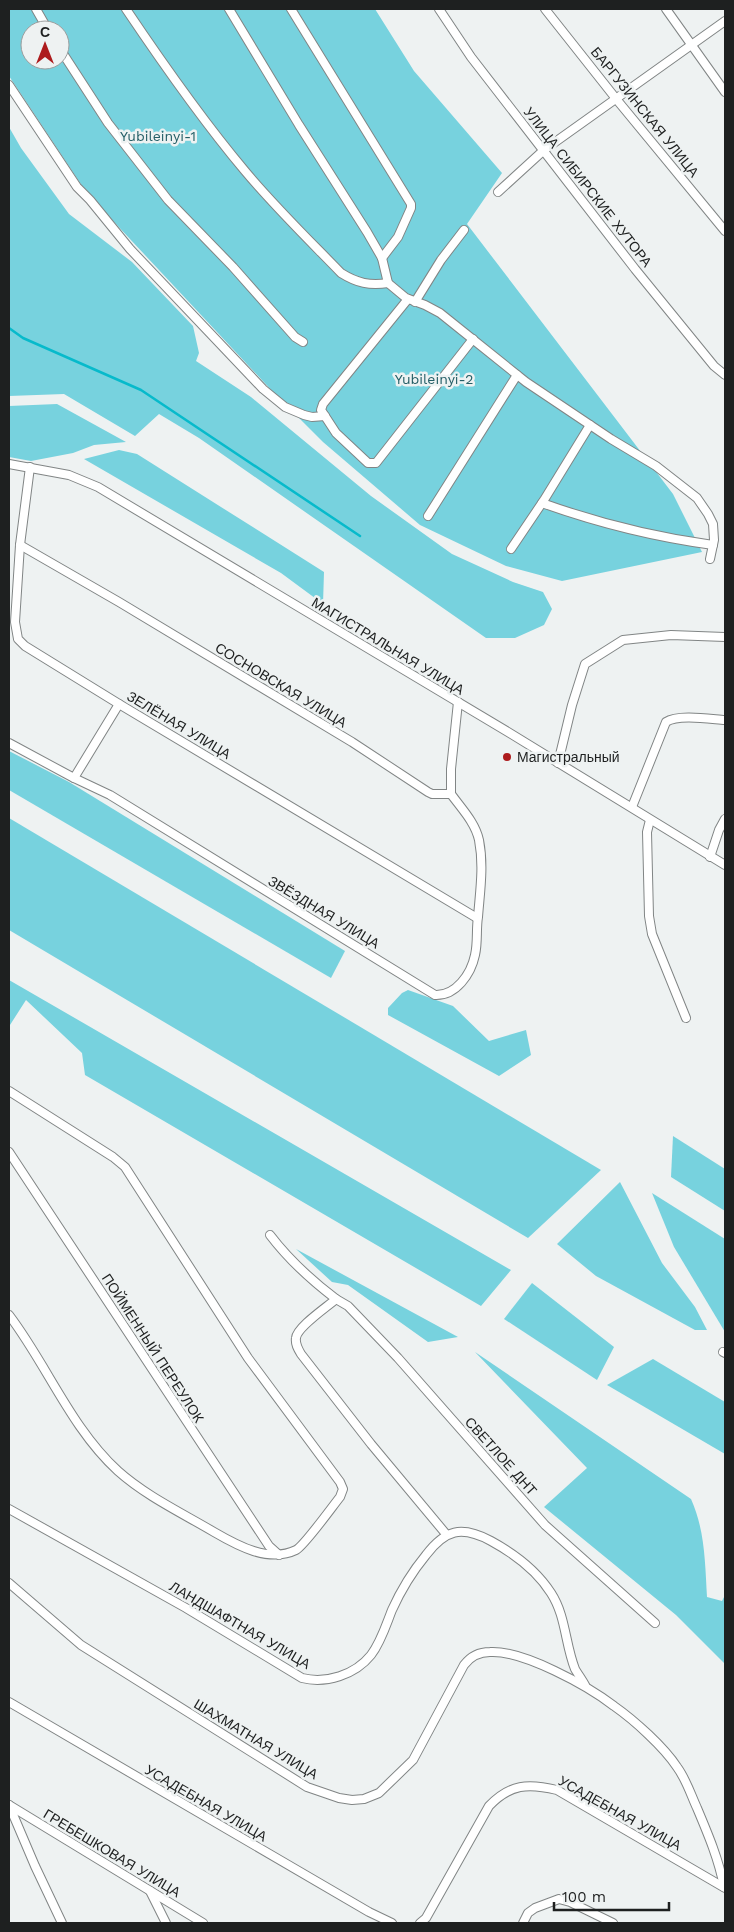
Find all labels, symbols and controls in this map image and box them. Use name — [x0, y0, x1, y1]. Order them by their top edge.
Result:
north arrow — [20, 20, 70, 70]
text: С — [40, 24, 50, 40]
street label: БАРГУЗИНСКАЯ УЛИЦА — [588, 44, 703, 181]
street label: УЛИЦА СИБИРСКИЕ ХУТОРА — [521, 104, 656, 270]
park label: Yubileinyi-1 — [120, 128, 196, 144]
park label: Yubileinyi-2 — [395, 371, 473, 387]
street label: МАГИСТРАЛЬНАЯ УЛИЦА — [309, 594, 468, 698]
street label: СОСНОВСКАЯ УЛИЦА — [212, 639, 350, 731]
street label: ЗЕЛЁНАЯ УЛИЦА — [124, 688, 234, 763]
place label: Магистральный — [517, 749, 620, 765]
marker: Магистральный — [501, 751, 513, 763]
street label: ЗВЁЗДНАЯ УЛИЦА — [266, 872, 383, 952]
street label: ПОЙМЕННЫЙ ПЕРЕУЛОК — [99, 1270, 208, 1426]
street label: СВЕТЛОЕ ДНТ — [462, 1414, 540, 1499]
street label: ЛАНДШАФТНАЯ УЛИЦА — [167, 1578, 314, 1672]
street label: ШАХМАТНАЯ УЛИЦА — [191, 1696, 321, 1783]
street label: УСАДЕБНАЯ УЛИЦА — [142, 1762, 270, 1845]
street label: УСАДЕБНАЯ УЛИЦА — [556, 1772, 685, 1854]
street label: ГРЕБЕШКОВАЯ УЛИЦА — [41, 1806, 184, 1901]
scale bar — [554, 1880, 669, 1912]
text: 100 m — [562, 1888, 606, 1906]

